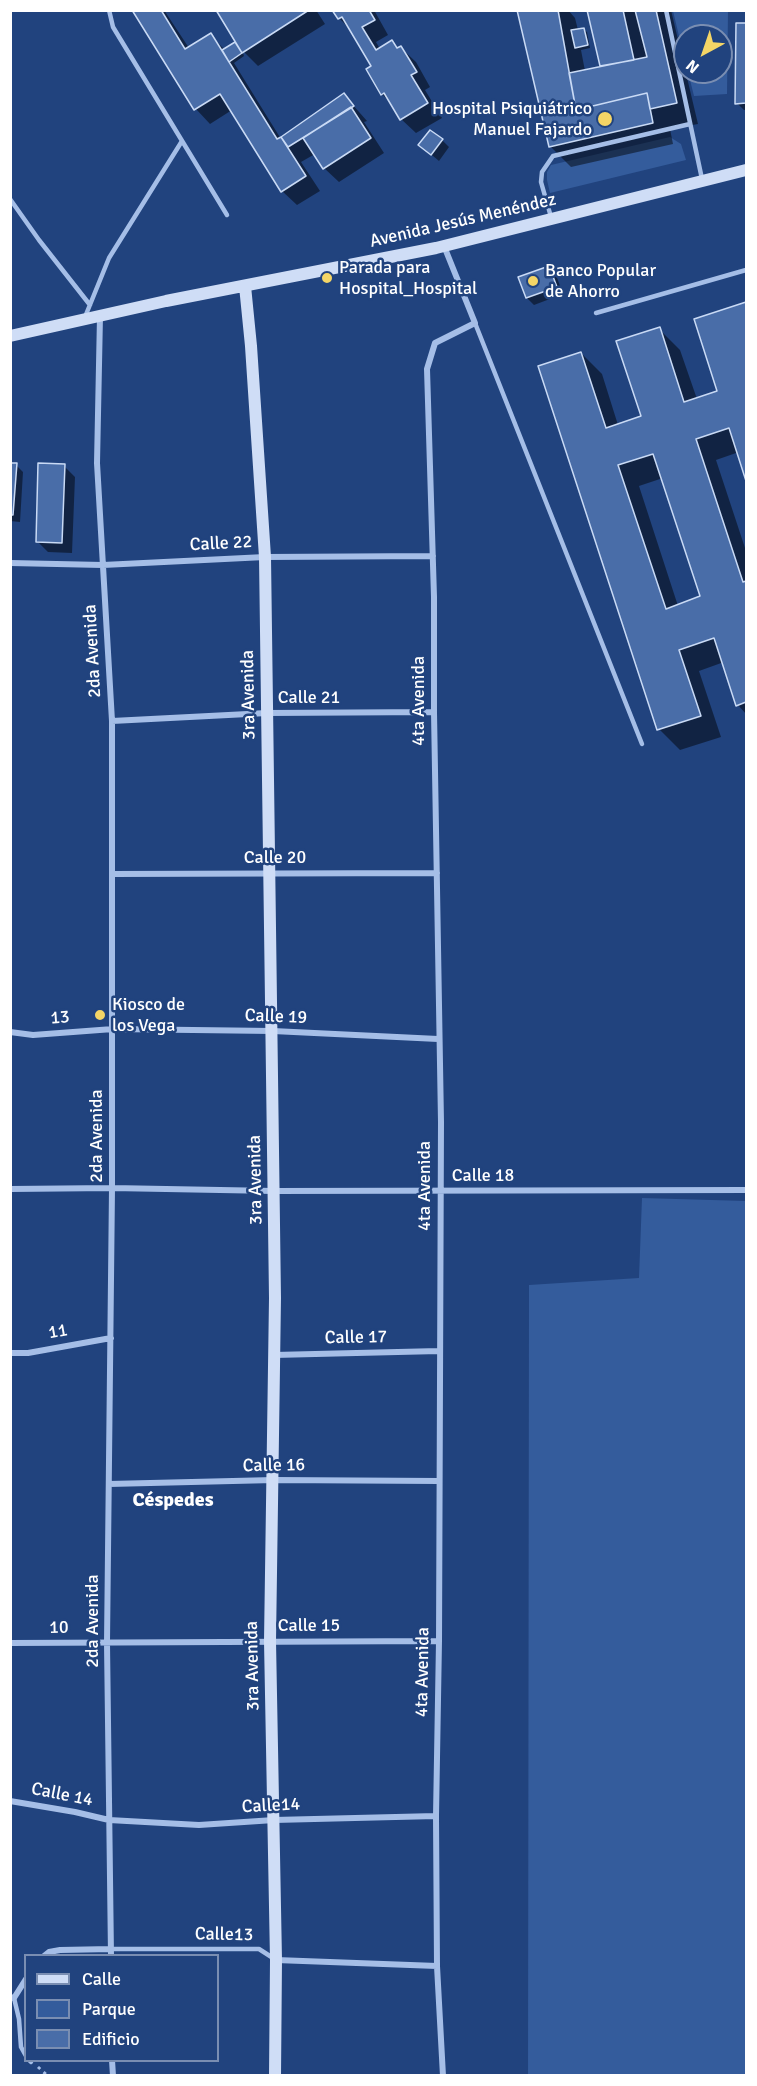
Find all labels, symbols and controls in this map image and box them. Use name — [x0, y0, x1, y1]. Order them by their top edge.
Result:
north arrow — [673, 24, 733, 84]
text: N — [682, 55, 703, 78]
place label: Hospital Psiquiátrico Manuel Fajardo — [432, 98, 592, 140]
marker: Hospital Psiquiátrico Manuel Fajardo — [596, 110, 614, 128]
street label: Avenida Jesús Menéndez — [368, 189, 558, 253]
place label: Parada para Hospital_Hospital — [339, 257, 477, 300]
place label: Banco Popular de Ahorro — [545, 260, 656, 302]
marker: Parada para Hospital_Hospital — [320, 271, 334, 285]
marker: Banco Popular de Ahorro — [526, 274, 540, 288]
street label: Calle 22 — [189, 532, 253, 556]
street label: 2da Avenida — [80, 604, 106, 698]
street label: 3ra Avenida — [237, 650, 261, 740]
street label: 4ta Avenida — [408, 656, 430, 746]
street label: Calle 21 — [278, 687, 340, 709]
street label: Calle 20 — [244, 847, 306, 869]
place label: Kiosco de los Vega — [112, 994, 185, 1036]
street label: Calle 19 — [244, 1005, 308, 1029]
street label: 13 — [50, 1007, 70, 1029]
marker: Kiosco de los Vega — [93, 1008, 107, 1022]
street label: 2da Avenida — [86, 1089, 108, 1183]
street label: 3ra Avenida — [244, 1135, 268, 1225]
street label: 4ta Avenida — [414, 1141, 436, 1231]
street label: Calle 18 — [452, 1165, 514, 1187]
street label: 11 — [47, 1320, 69, 1344]
street label: Calle 17 — [325, 1327, 387, 1349]
street label: Calle 16 — [243, 1455, 305, 1477]
district label: Céspedes — [132, 1489, 214, 1513]
street label: 2da Avenida — [82, 1574, 104, 1668]
street label: Calle 15 — [278, 1615, 340, 1637]
street label: 10 — [49, 1617, 69, 1639]
street label: 3ra Avenida — [241, 1621, 265, 1711]
street label: 4ta Avenida — [411, 1627, 435, 1717]
street label: Calle 14 — [29, 1778, 95, 1812]
street label: Calle14 — [241, 1794, 301, 1818]
street label: Calle13 — [195, 1924, 253, 1946]
legend — [24, 1954, 219, 2062]
text: Calle — [82, 1968, 121, 1990]
text: Parque — [82, 1998, 136, 2020]
text: Edificio — [82, 2028, 140, 2050]

